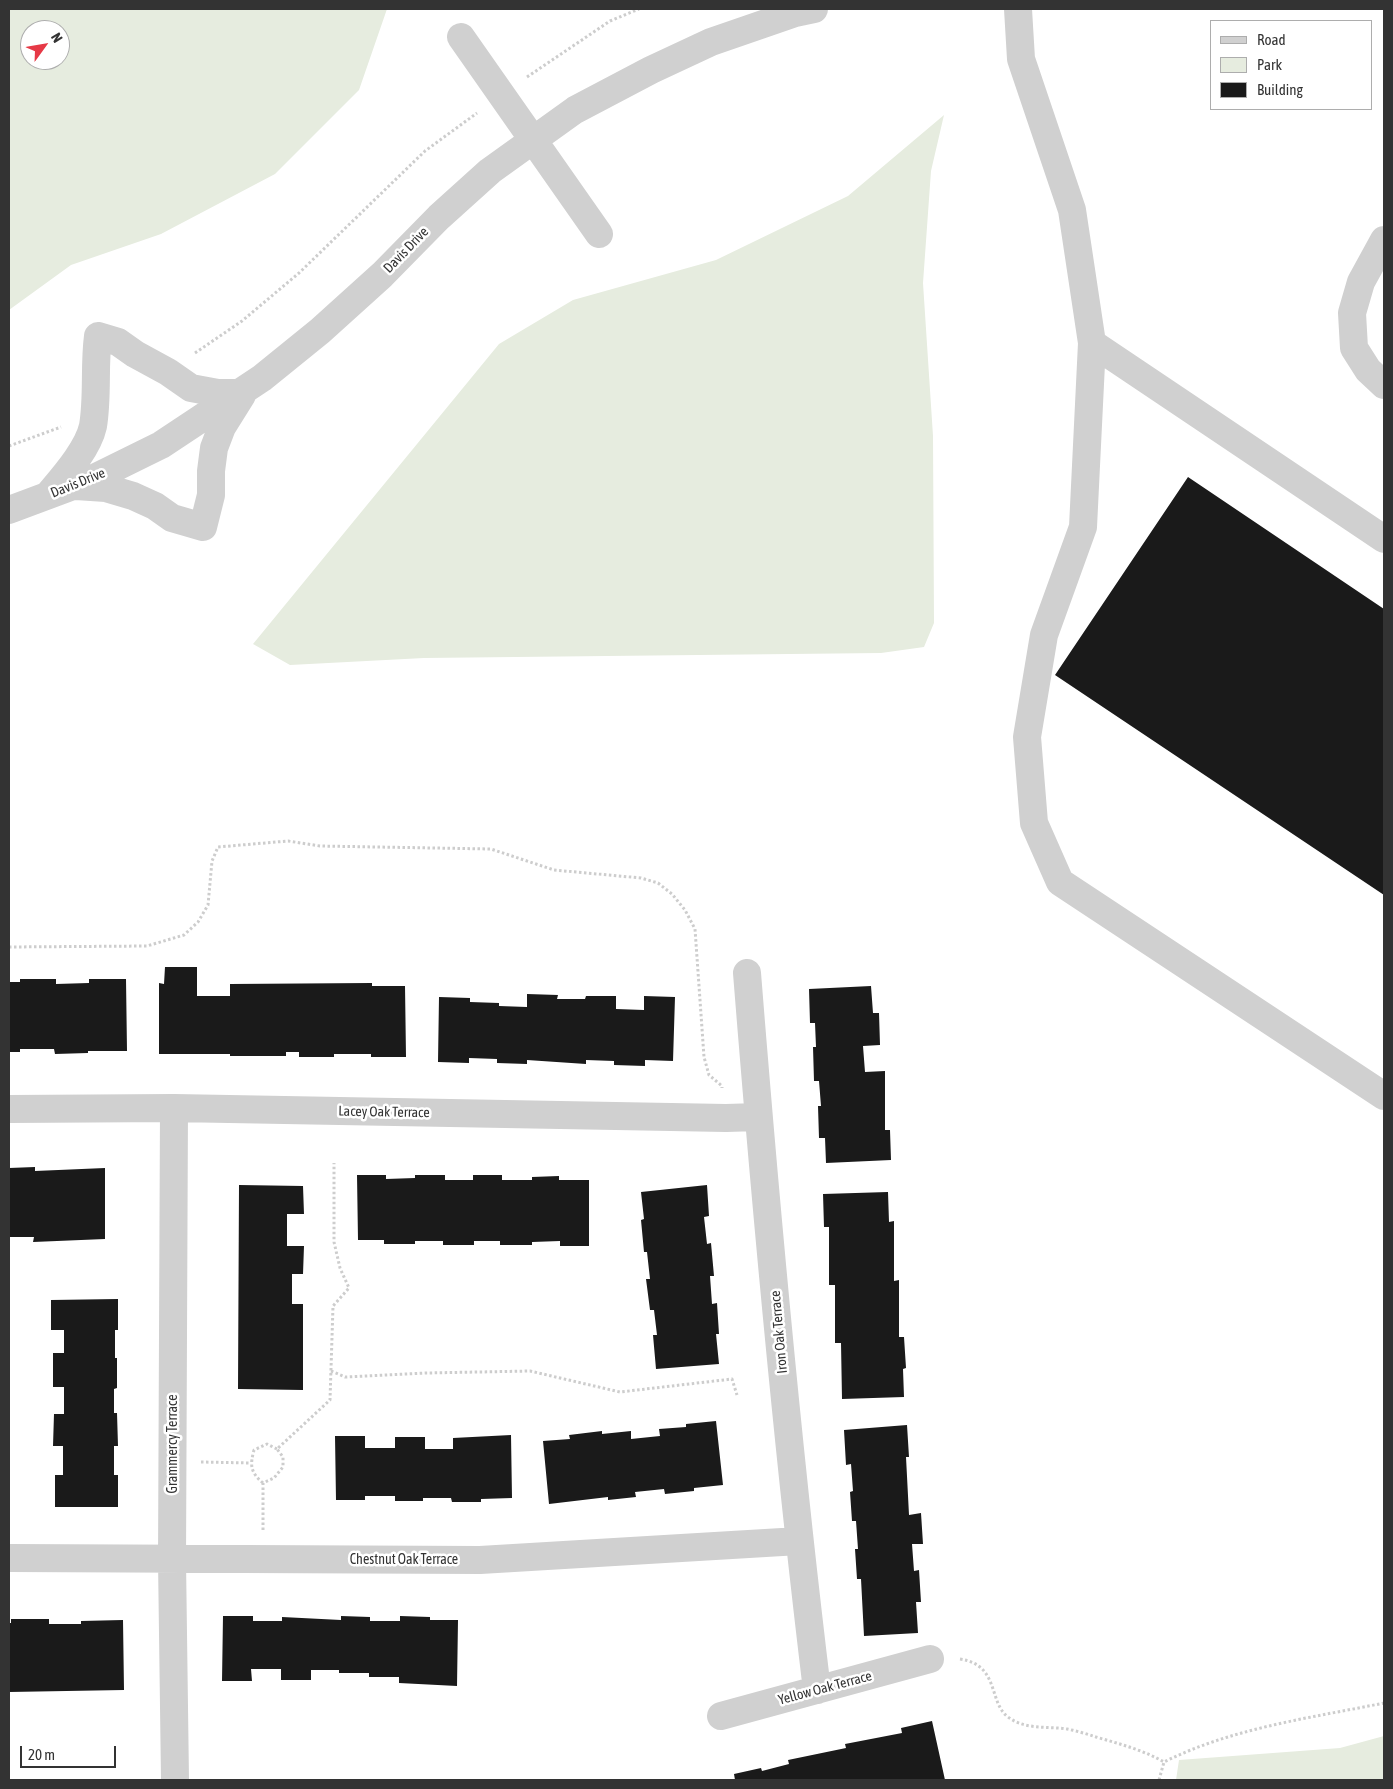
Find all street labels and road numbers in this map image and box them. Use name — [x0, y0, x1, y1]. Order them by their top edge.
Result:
street label: Davis Drive — [380, 224, 432, 276]
street label: Davis Drive — [48, 464, 108, 502]
street label: Lacey Oak Terrace — [338, 1103, 430, 1121]
street label: Iron Oak Terrace — [767, 1290, 791, 1374]
street label: Grammercy Terrace — [165, 1395, 181, 1493]
street label: Chestnut Oak Terrace — [350, 1552, 458, 1568]
street label: Yellow Oak Terrace — [776, 1667, 874, 1709]

